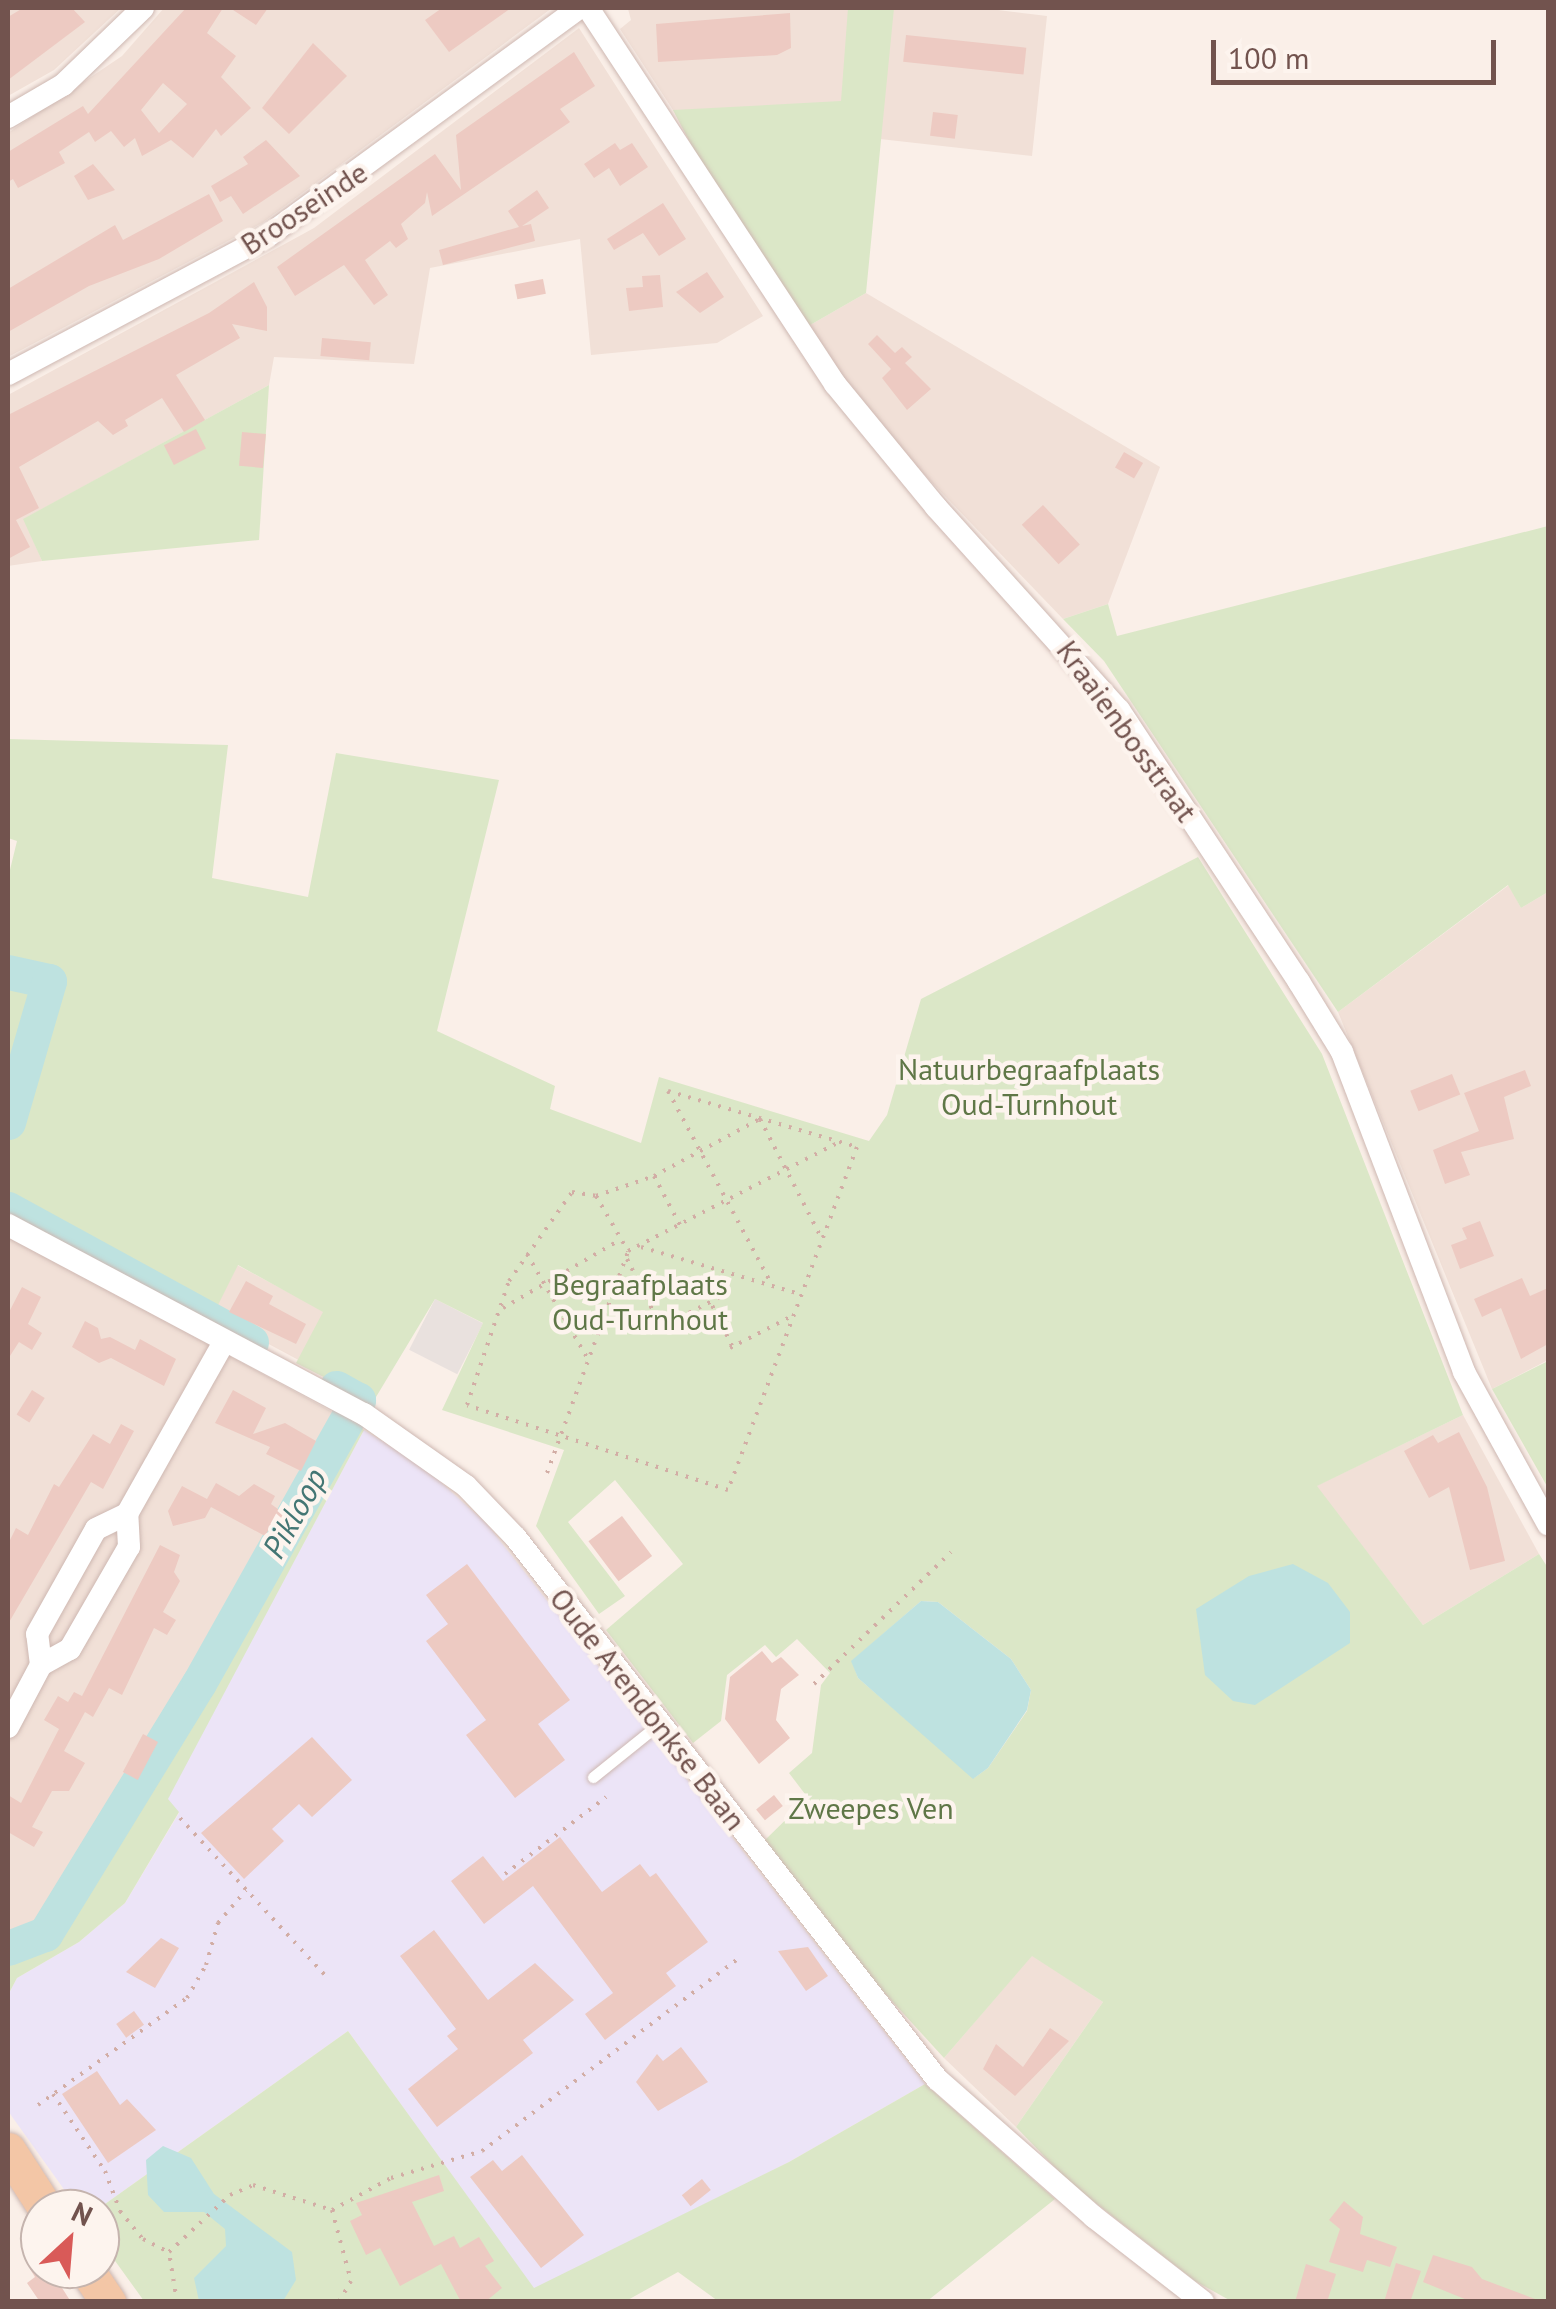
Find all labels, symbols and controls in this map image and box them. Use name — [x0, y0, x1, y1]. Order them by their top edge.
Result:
scale bar — [1216, 20, 1501, 82]
text: 100 m — [1228, 38, 1309, 77]
street label: Brooseinde — [234, 154, 374, 262]
street label: Kraaienbosstraat — [1049, 633, 1205, 829]
park label: Natuurbegraafplaats Oud-Turnhout — [898, 1051, 1160, 1122]
park label: Begraafplaats Oud-Turnhout — [552, 1266, 728, 1336]
water label: Pikloop — [254, 1462, 334, 1564]
street label: Oude Arendonkse Baan — [542, 1580, 754, 1838]
park label: Zweepes Ven — [788, 1790, 954, 1826]
north arrow — [20, 2189, 120, 2289]
text: N — [66, 2193, 99, 2234]

